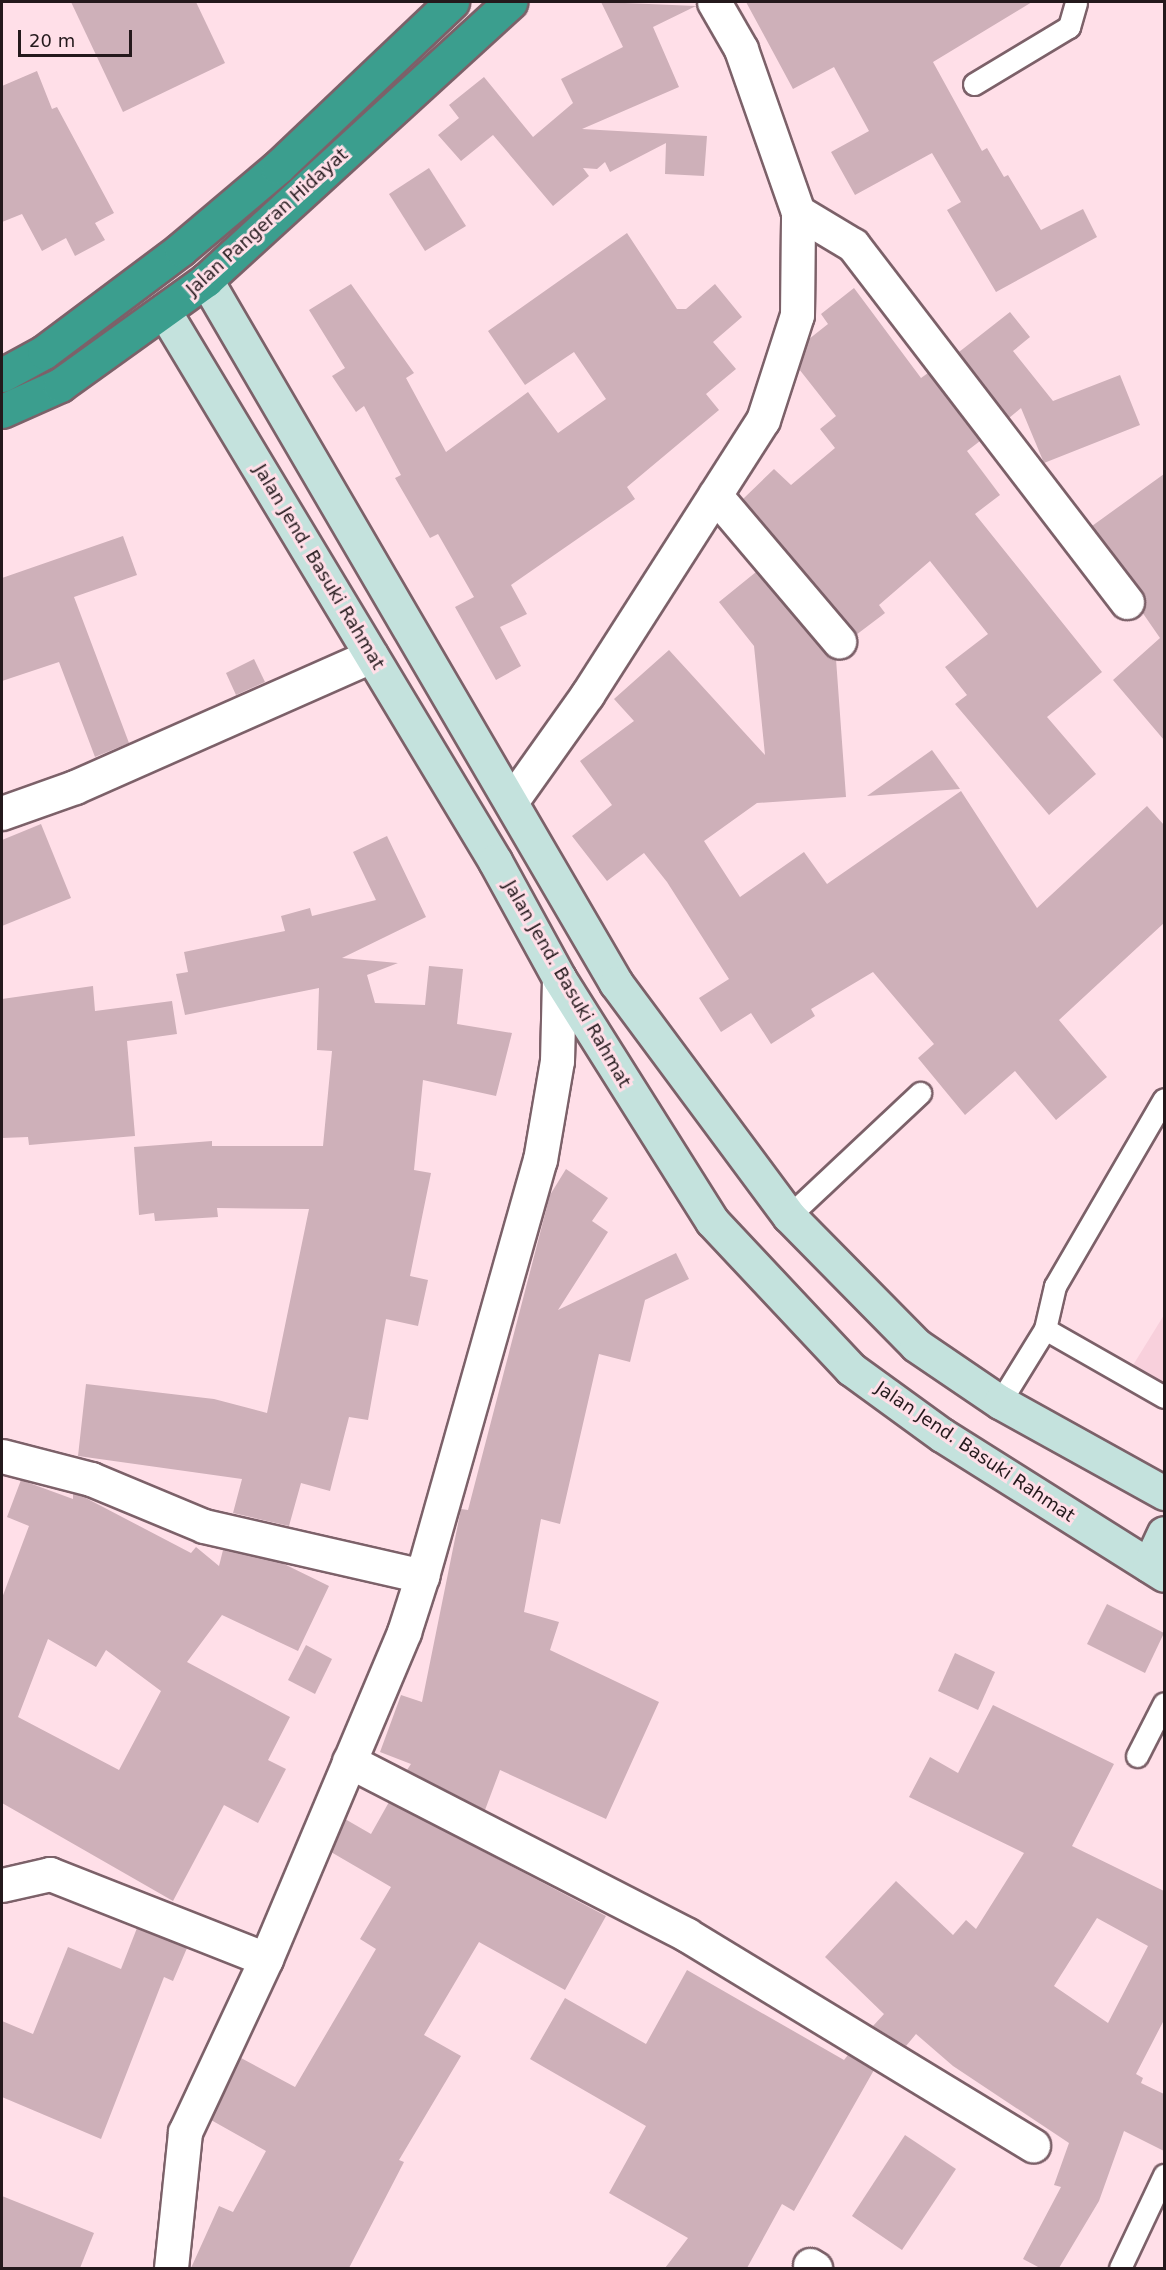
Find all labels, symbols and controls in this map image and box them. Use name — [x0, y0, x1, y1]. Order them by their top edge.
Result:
scale bar — [21, 18, 135, 56]
text: 20 m — [29, 30, 75, 51]
street label: Jalan Pangeran Hidayat — [182, 144, 352, 300]
street label: Jalan Jend. Basuki Rahmat — [249, 460, 389, 674]
street label: Jalan Jend. Basuki Rahmat — [499, 877, 635, 1091]
street label: Jalan Jend. Basuki Rahmat — [871, 1377, 1079, 1527]

